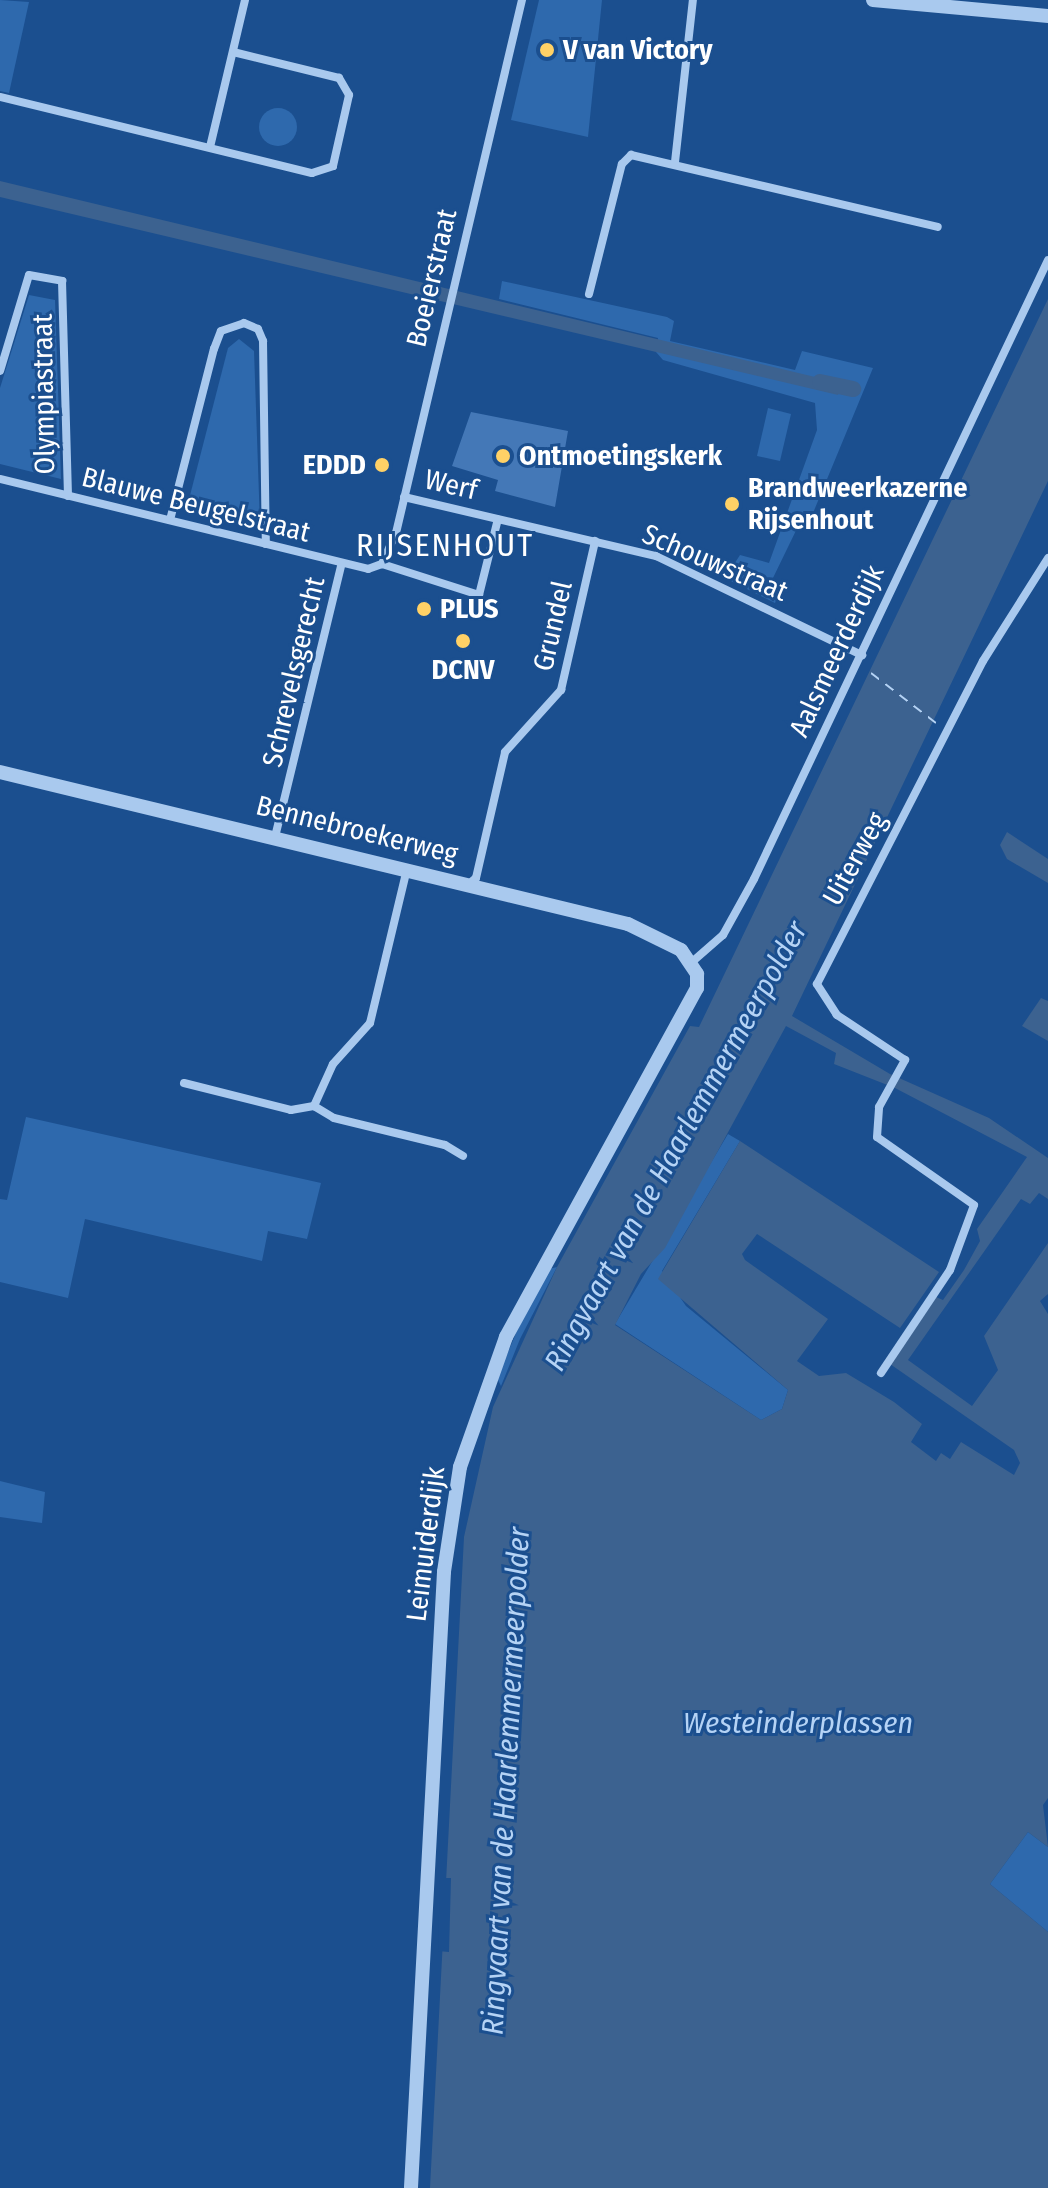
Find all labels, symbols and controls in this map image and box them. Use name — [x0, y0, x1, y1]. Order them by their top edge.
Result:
place label: V van Victory — [563, 33, 713, 67]
marker: V van Victory — [538, 41, 556, 59]
street label: Boeierstraat — [400, 206, 464, 350]
street label: Olympiastraat — [26, 313, 62, 475]
place label: Ontmoetingskerk — [519, 439, 722, 473]
marker: Ontmoetingskerk — [494, 447, 512, 465]
place label: EDDD — [303, 448, 366, 482]
marker: EDDD — [373, 456, 391, 474]
street label: Blauwe Beugelstraat — [78, 460, 314, 550]
street label: Werf — [421, 463, 481, 507]
place label: Brandweerkazerne Rijsenhout — [748, 471, 967, 537]
marker: Brandweerkazerne Rijsenhout — [723, 495, 741, 513]
street label: Schouwstraat — [637, 517, 793, 609]
district label: RIJSENHOUT — [356, 526, 534, 564]
street label: Aalsmeerderdijk — [783, 560, 891, 742]
street label: Schrevelsgerecht — [256, 574, 332, 770]
street label: Grundel — [526, 578, 580, 674]
place label: PLUS — [440, 592, 498, 626]
marker: PLUS — [415, 600, 433, 618]
marker: DCNV — [454, 632, 472, 650]
place label: DCNV — [432, 653, 494, 687]
street label: Bennebroekerweg — [253, 789, 461, 871]
street label: Uiterweg — [816, 807, 894, 911]
water label: Ringvaart van de Haarlemmermeerpolder — [537, 915, 815, 1377]
street label: Leimuiderdijk — [400, 1465, 452, 1623]
water label: Ringvaart van de Haarlemmermeerpolder — [475, 1526, 537, 2036]
water label: Westeinderplassen — [683, 1705, 913, 1741]

